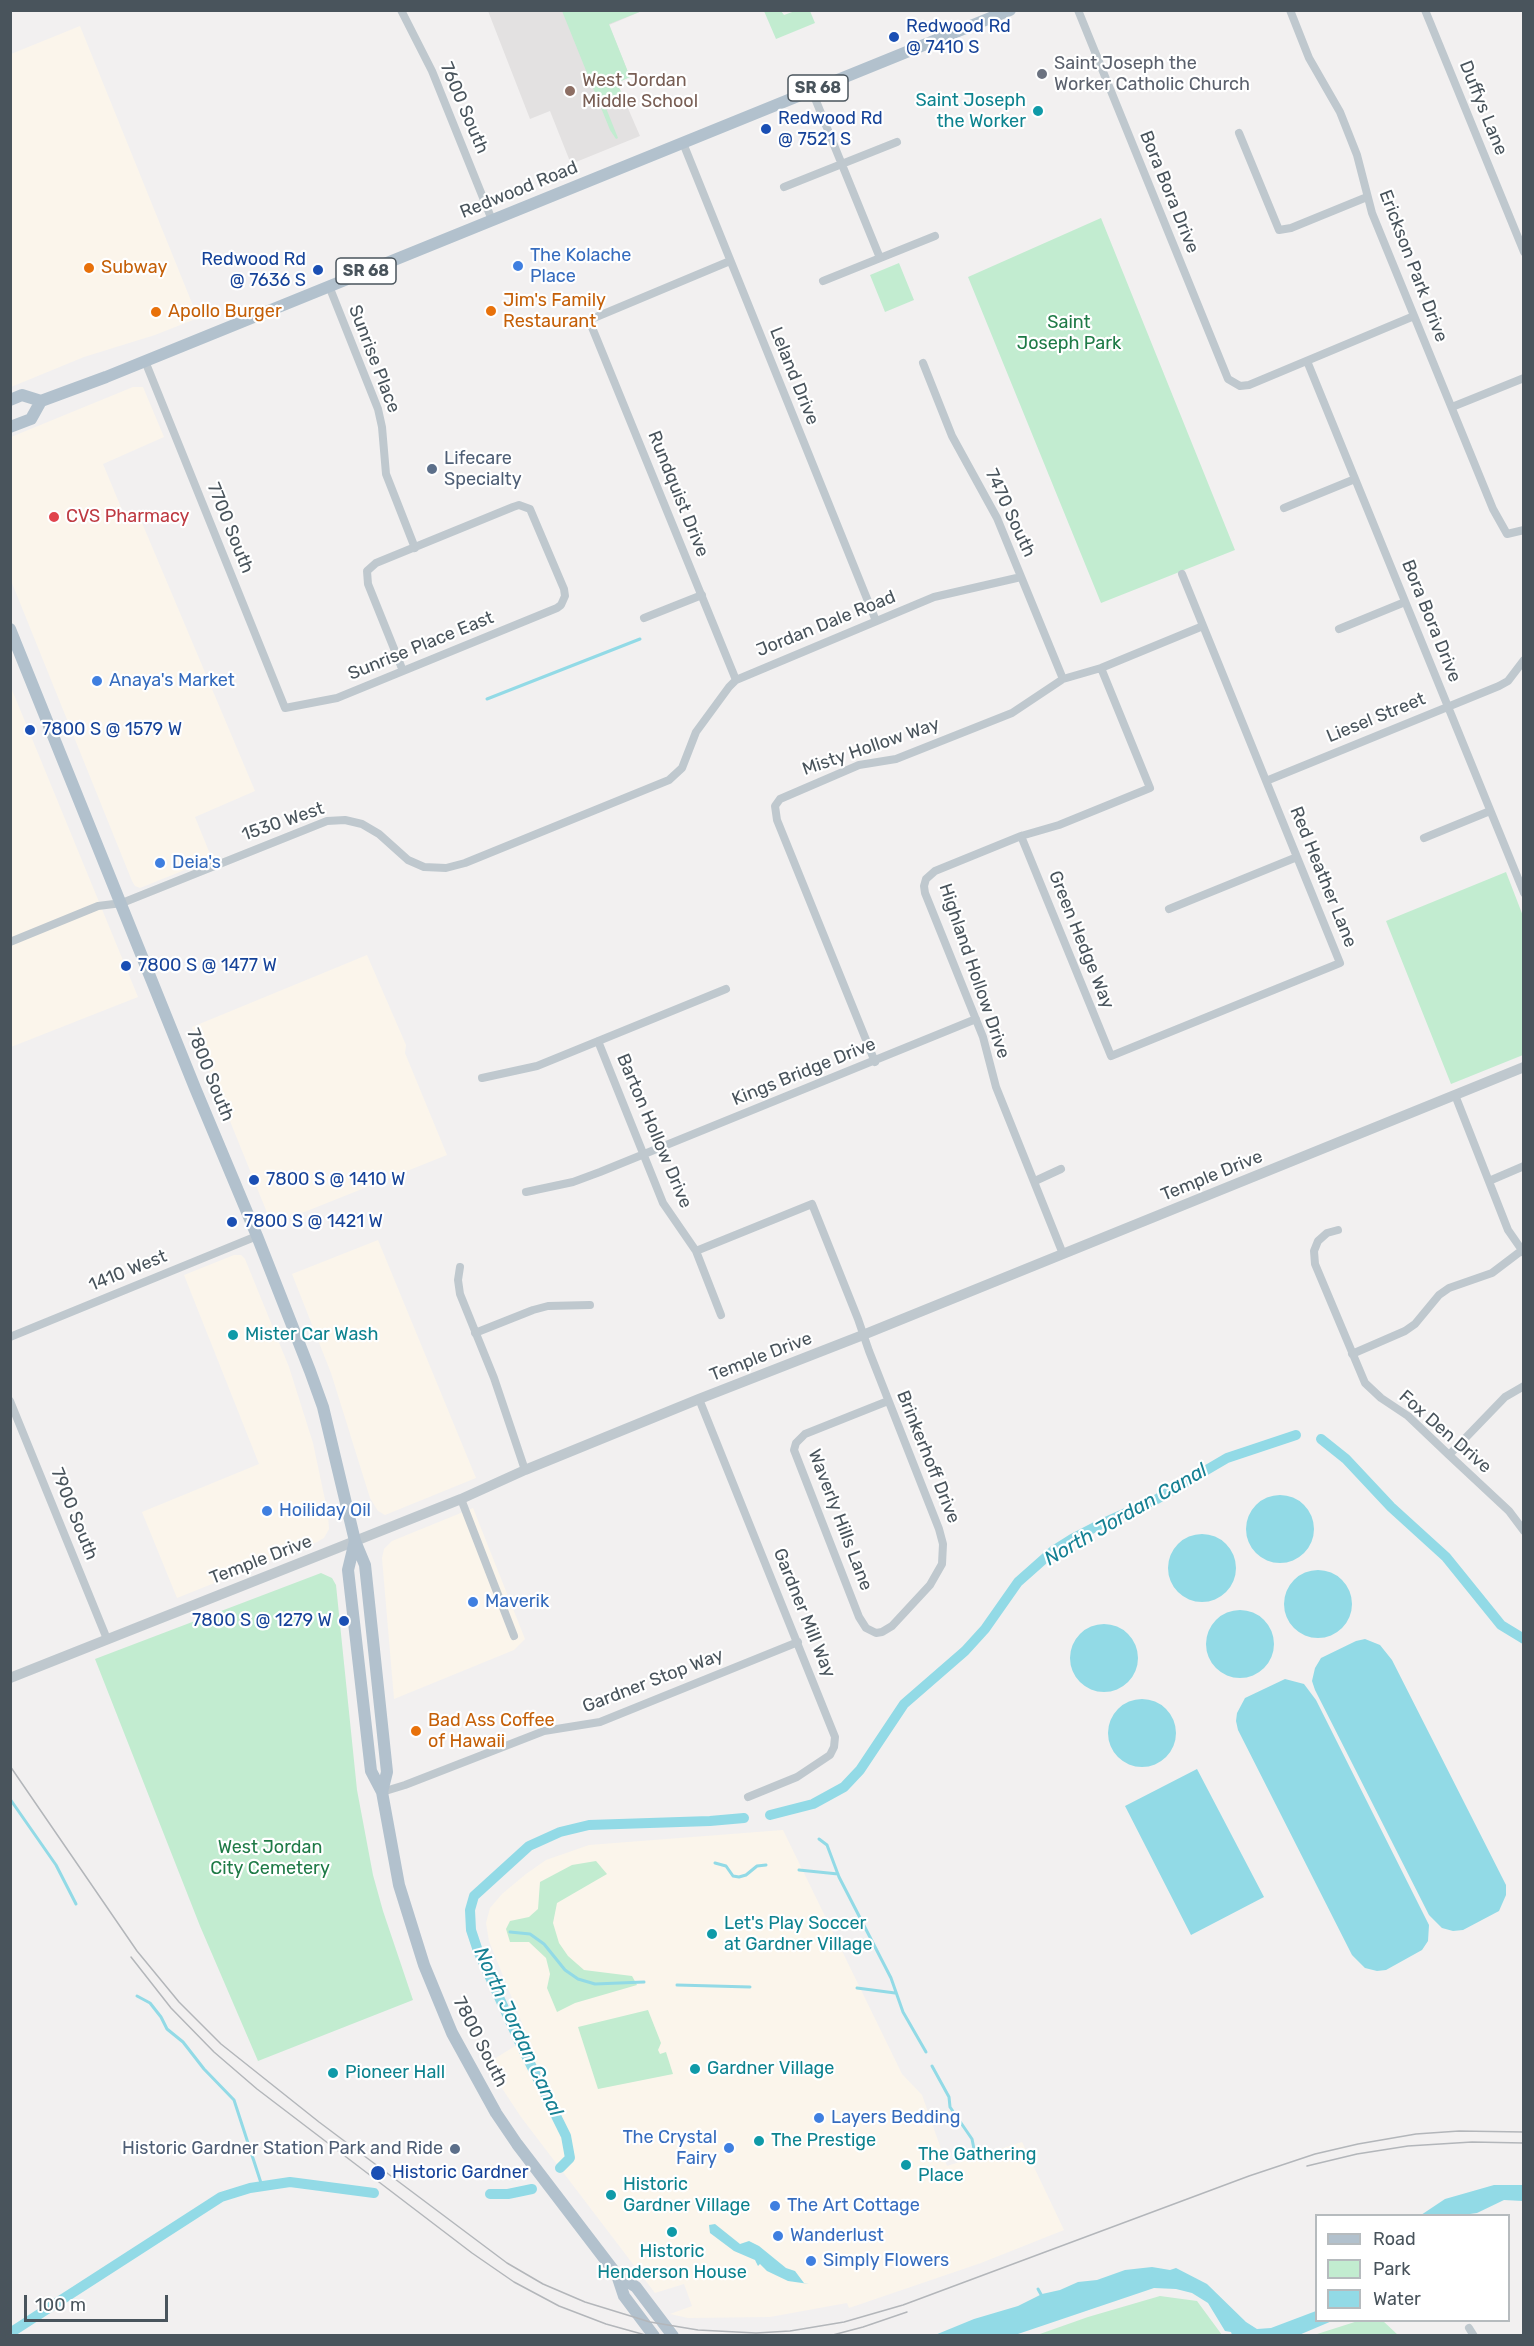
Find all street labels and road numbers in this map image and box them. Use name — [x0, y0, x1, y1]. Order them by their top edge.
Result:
street label: Duffys Lane — [1454, 58, 1512, 158]
street label: 7600 South — [435, 59, 493, 157]
road number: SR 68 — [788, 75, 848, 101]
street label: Bora Bora Drive — [1135, 128, 1203, 256]
street label: Redwood Road — [457, 157, 581, 223]
street label: Erickson Park Drive — [1374, 187, 1452, 345]
road number: SR 68 — [336, 258, 396, 284]
street label: Sunrise Place — [344, 302, 404, 416]
street label: Leland Drive — [765, 324, 823, 428]
street label: Rundquist Drive — [643, 428, 713, 560]
street label: 7470 South — [980, 465, 1040, 561]
street label: 7700 South — [202, 479, 258, 577]
street label: Bora Bora Drive — [1397, 557, 1465, 685]
street label: Jordan Dale Road — [753, 586, 899, 662]
street label: Sunrise Place East — [345, 607, 497, 685]
street label: Liesel Street — [1323, 688, 1429, 748]
street label: Misty Hollow Way — [800, 713, 942, 781]
street label: 1530 West — [239, 798, 327, 846]
street label: Red Heather Lane — [1285, 803, 1361, 951]
street label: Green Hedge Way — [1043, 868, 1119, 1012]
street label: Highland Hollow Drive — [934, 881, 1014, 1061]
street label: 7800 South — [182, 1025, 238, 1125]
street label: Kings Bridge Drive — [729, 1033, 879, 1111]
street label: Barton Hollow Drive — [612, 1051, 696, 1211]
street label: Temple Drive — [1158, 1146, 1266, 1206]
street label: 1410 West — [86, 1246, 170, 1296]
street label: Temple Drive — [707, 1328, 815, 1386]
street label: Fox Den Drive — [1394, 1386, 1496, 1478]
street label: Brinkerhoff Drive — [892, 1387, 964, 1527]
street label: Waverly Hills Lane — [803, 1446, 877, 1594]
street label: 7900 South — [46, 1465, 102, 1563]
street label: Temple Drive — [207, 1531, 315, 1589]
street label: Gardner Mill Way — [768, 1545, 840, 1681]
street label: Gardner Stop Way — [579, 1644, 727, 1718]
street label: 7800 South — [448, 1993, 512, 2091]

